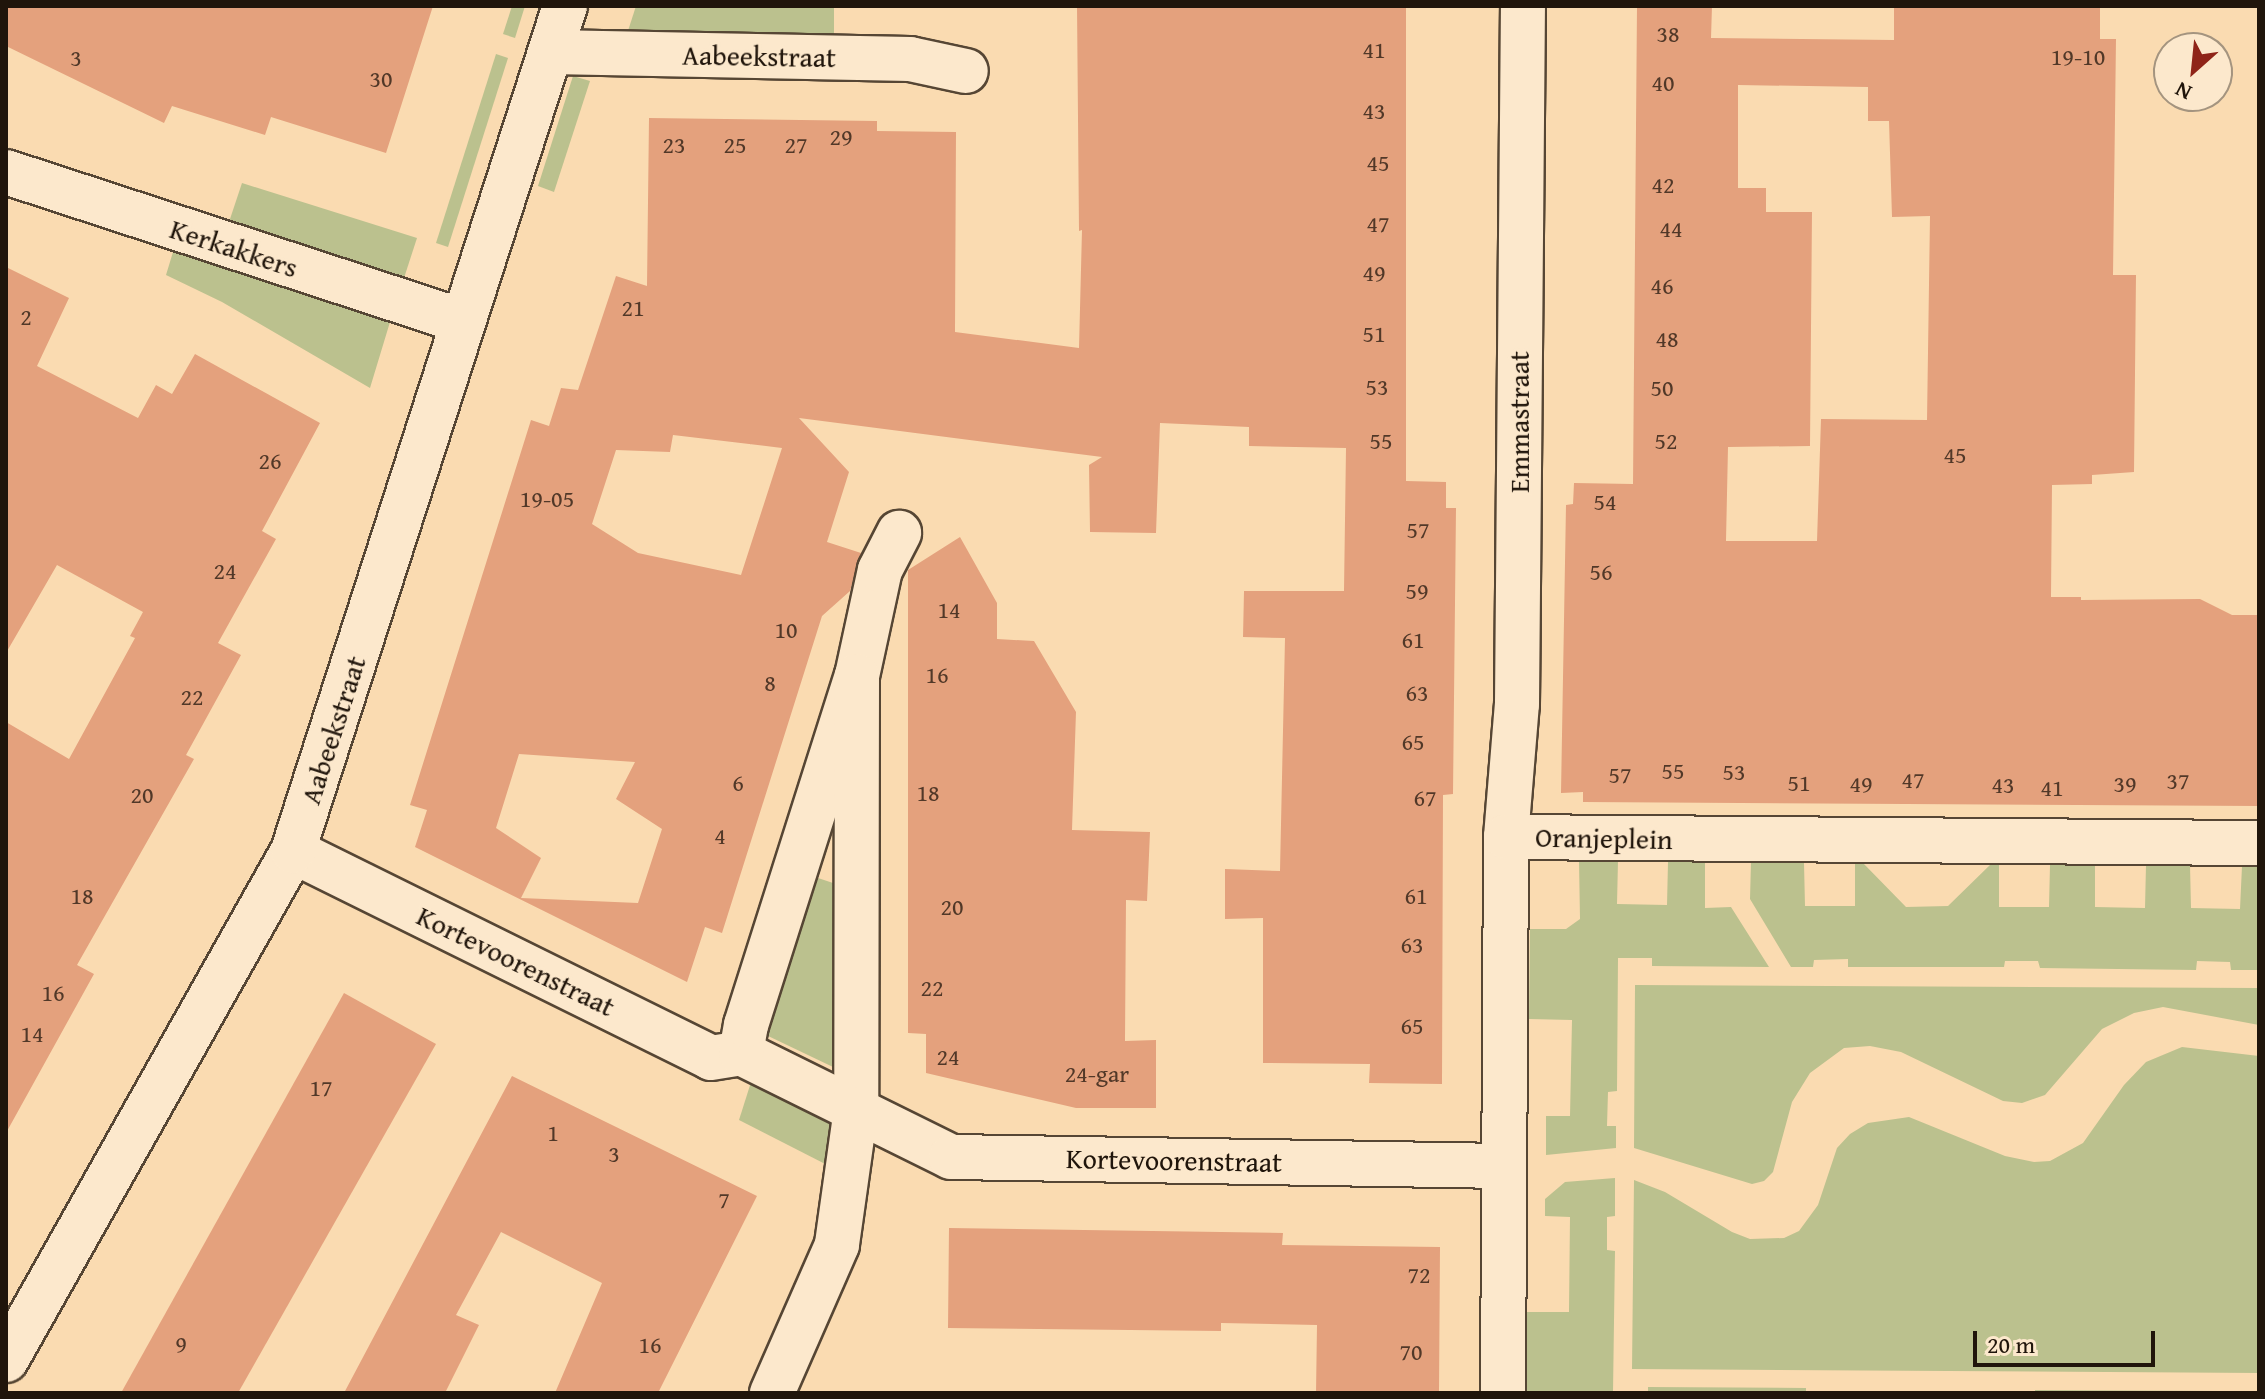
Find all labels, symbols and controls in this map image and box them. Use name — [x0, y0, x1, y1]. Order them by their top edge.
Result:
house number: 38 — [1656, 20, 1680, 48]
north arrow — [2153, 32, 2233, 112]
house number: 41 — [1362, 36, 1386, 64]
street label: Aabeekstraat — [682, 38, 836, 74]
house number: 19-10 — [2051, 43, 2105, 71]
house number: 3 — [70, 44, 82, 72]
house number: 30 — [369, 65, 393, 93]
house number: 40 — [1651, 69, 1675, 97]
text: N — [2169, 74, 2197, 109]
house number: 43 — [1362, 97, 1386, 125]
house number: 29 — [829, 123, 853, 151]
house number: 23 — [662, 131, 686, 159]
house number: 25 — [723, 131, 747, 159]
house number: 27 — [784, 131, 808, 159]
house number: 45 — [1366, 149, 1390, 177]
house number: 42 — [1651, 171, 1675, 199]
house number: 47 — [1366, 210, 1390, 238]
street label: Kerkakkers — [166, 212, 302, 284]
house number: 44 — [1659, 215, 1683, 243]
house number: 49 — [1362, 259, 1386, 287]
house number: 46 — [1650, 272, 1674, 300]
house number: 21 — [621, 294, 645, 322]
house number: 2 — [20, 303, 32, 331]
house number: 51 — [1362, 320, 1386, 348]
house number: 48 — [1655, 325, 1679, 353]
street label: Emmastraat — [1502, 351, 1536, 493]
house number: 53 — [1365, 373, 1389, 401]
house number: 50 — [1650, 374, 1674, 402]
house number: 55 — [1369, 427, 1393, 455]
house number: 52 — [1654, 427, 1678, 455]
house number: 45 — [1943, 441, 1967, 469]
house number: 26 — [258, 447, 282, 475]
house number: 19-05 — [520, 485, 574, 513]
house number: 54 — [1593, 488, 1617, 516]
house number: 57 — [1406, 516, 1430, 544]
house number: 24 — [213, 557, 237, 585]
house number: 56 — [1589, 558, 1613, 586]
house number: 59 — [1405, 577, 1429, 605]
house number: 14 — [937, 596, 961, 624]
house number: 10 — [774, 616, 798, 644]
house number: 61 — [1401, 626, 1425, 654]
street label: Aabeekstraat — [293, 652, 373, 808]
house number: 16 — [925, 661, 949, 689]
house number: 8 — [764, 669, 776, 697]
house number: 63 — [1405, 679, 1429, 707]
house number: 22 — [180, 683, 204, 711]
house number: 65 — [1401, 728, 1425, 756]
house number: 55 — [1661, 757, 1685, 785]
house number: 53 — [1722, 758, 1746, 786]
house number: 57 — [1608, 761, 1632, 789]
house number: 47 — [1901, 766, 1925, 794]
house number: 37 — [2166, 767, 2190, 795]
house number: 6 — [732, 769, 744, 797]
house number: 51 — [1787, 769, 1811, 797]
house number: 49 — [1849, 770, 1873, 798]
house number: 39 — [2113, 770, 2137, 798]
house number: 43 — [1991, 771, 2015, 799]
house number: 41 — [2040, 774, 2064, 802]
house number: 18 — [916, 779, 940, 807]
house number: 20 — [130, 781, 154, 809]
house number: 67 — [1413, 784, 1437, 812]
street label: Oranjeplein — [1535, 820, 1673, 856]
house number: 4 — [714, 822, 726, 850]
house number: 18 — [70, 882, 94, 910]
house number: 61 — [1404, 882, 1428, 910]
house number: 20 — [940, 893, 964, 921]
street label: Kortevoorenstraat — [412, 899, 620, 1023]
house number: 63 — [1400, 931, 1424, 959]
house number: 22 — [920, 974, 944, 1002]
house number: 16 — [41, 979, 65, 1007]
house number: 65 — [1400, 1012, 1424, 1040]
house number: 14 — [20, 1020, 44, 1048]
house number: 24 — [936, 1043, 960, 1071]
house number: 24-gar — [1065, 1060, 1129, 1088]
house number: 17 — [309, 1074, 333, 1102]
house number: 1 — [547, 1119, 559, 1147]
house number: 3 — [608, 1140, 620, 1168]
street label: Kortevoorenstraat — [1066, 1141, 1282, 1179]
house number: 7 — [718, 1186, 730, 1214]
house number: 72 — [1407, 1261, 1431, 1289]
scale bar — [1977, 1315, 2159, 1365]
text: 20 m — [1987, 1327, 2035, 1362]
house number: 9 — [175, 1330, 187, 1358]
house number: 16 — [638, 1331, 662, 1359]
house number: 70 — [1399, 1338, 1423, 1366]

